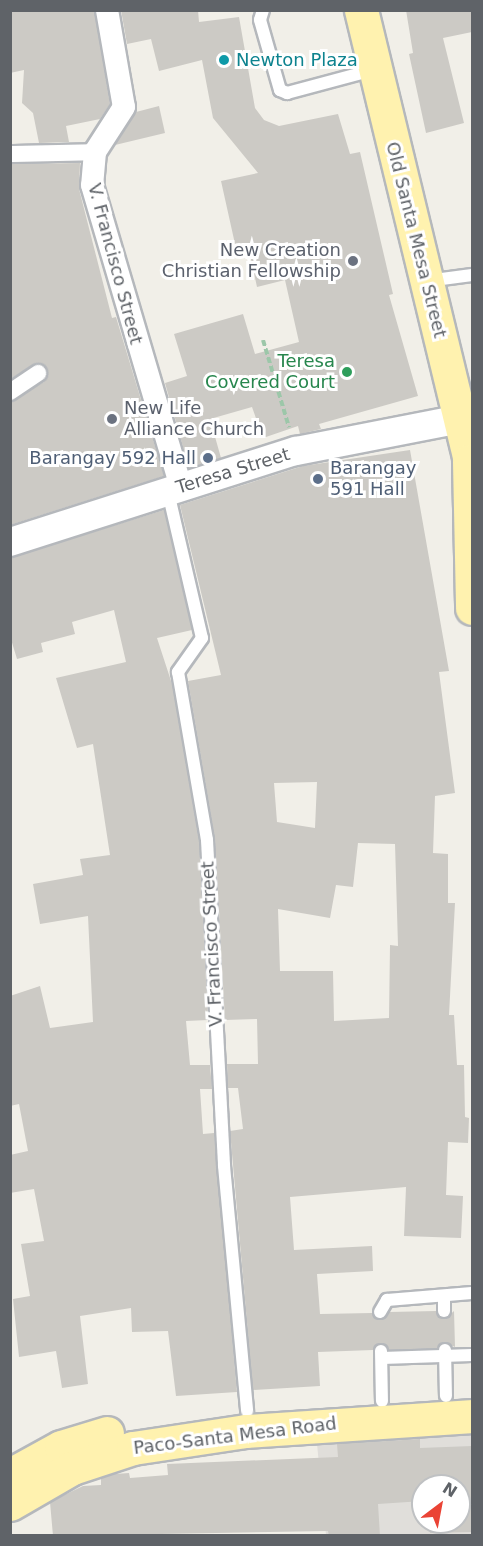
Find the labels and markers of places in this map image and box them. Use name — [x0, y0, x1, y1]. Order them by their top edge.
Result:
place label: Newton Plaza — [236, 49, 358, 71]
marker: Newton Plaza — [217, 53, 231, 67]
place label: New Creation Christian Fellowship — [162, 240, 341, 282]
marker: New Creation Christian Fellowship — [346, 254, 360, 268]
place label: Teresa Covered Court — [205, 351, 335, 394]
marker: Teresa Covered Court — [340, 365, 354, 379]
place label: New Life Alliance Church — [124, 398, 264, 440]
marker: New Life Alliance Church — [105, 412, 119, 426]
place label: Barangay 592 Hall — [29, 447, 196, 469]
marker: Barangay 592 Hall — [201, 451, 215, 465]
place label: Barangay 591 Hall — [330, 458, 416, 500]
marker: Barangay 591 Hall — [311, 472, 325, 486]

